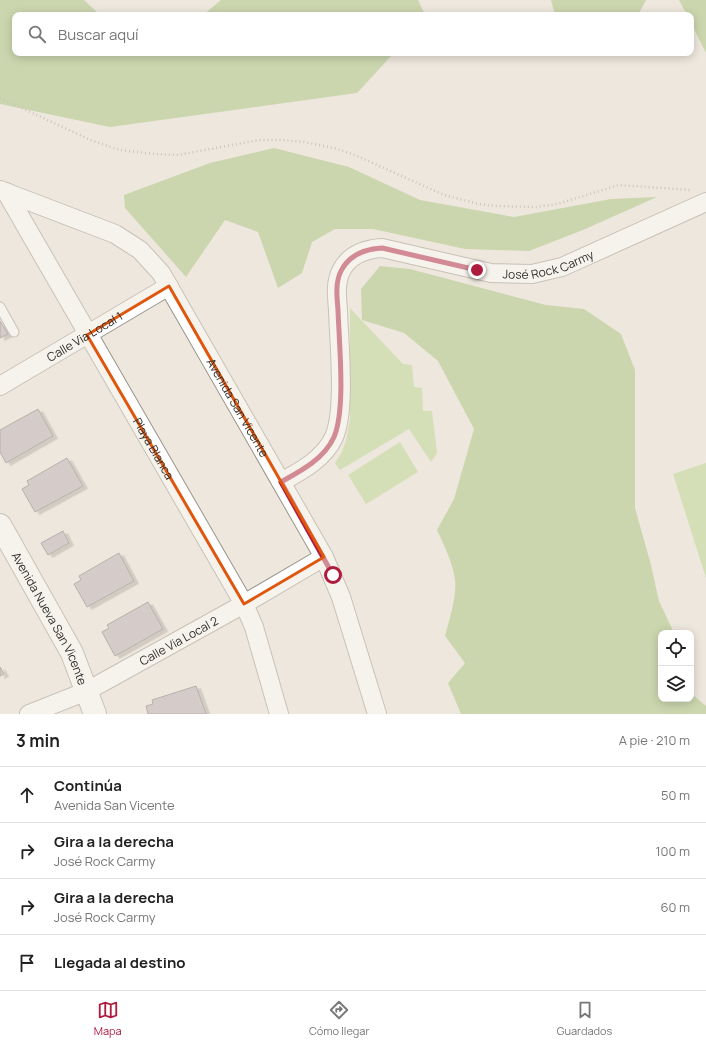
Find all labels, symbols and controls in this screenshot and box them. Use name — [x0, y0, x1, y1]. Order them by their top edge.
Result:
search box — [12, 12, 694, 56]
icon: search — [26, 23, 48, 45]
text: Buscar aquí — [58, 24, 139, 45]
street label: José Rock Carmy — [502, 245, 597, 283]
route end — [468, 261, 486, 279]
street label: Calle Via Local 1 — [43, 307, 126, 365]
street label: Avenida San Vicente — [203, 355, 273, 460]
street label: Playa Blanca — [130, 414, 179, 482]
street label: Avenida Nueva San Vicente — [8, 549, 92, 687]
route start — [324, 566, 342, 584]
street label: Calle Via Local 2 — [136, 612, 221, 669]
map controls — [658, 630, 694, 702]
button: locate — [658, 630, 694, 666]
button: layers — [658, 666, 694, 702]
text: 3 min — [16, 729, 60, 752]
text: A pie · 210 m — [619, 731, 690, 749]
text: Continúa — [54, 775, 122, 796]
icon: ahead — [16, 784, 38, 806]
text: 50 m — [661, 786, 690, 804]
text: Avenida San Vicente — [54, 796, 175, 814]
text: Gira a la derecha — [54, 831, 174, 852]
icon: right — [16, 840, 38, 862]
text: 100 m — [655, 842, 690, 860]
text: José Rock Carmy — [54, 852, 156, 870]
text: Gira a la derecha — [54, 887, 174, 908]
icon: right — [16, 896, 38, 918]
text: 60 m — [660, 898, 690, 916]
text: José Rock Carmy — [54, 908, 156, 926]
icon: arrive — [16, 952, 38, 974]
text: Llegada al destino — [54, 952, 186, 973]
tab: Mapa — [94, 999, 122, 1038]
tab: Cómo llegar — [309, 999, 369, 1038]
tab: Guardados — [557, 999, 612, 1038]

